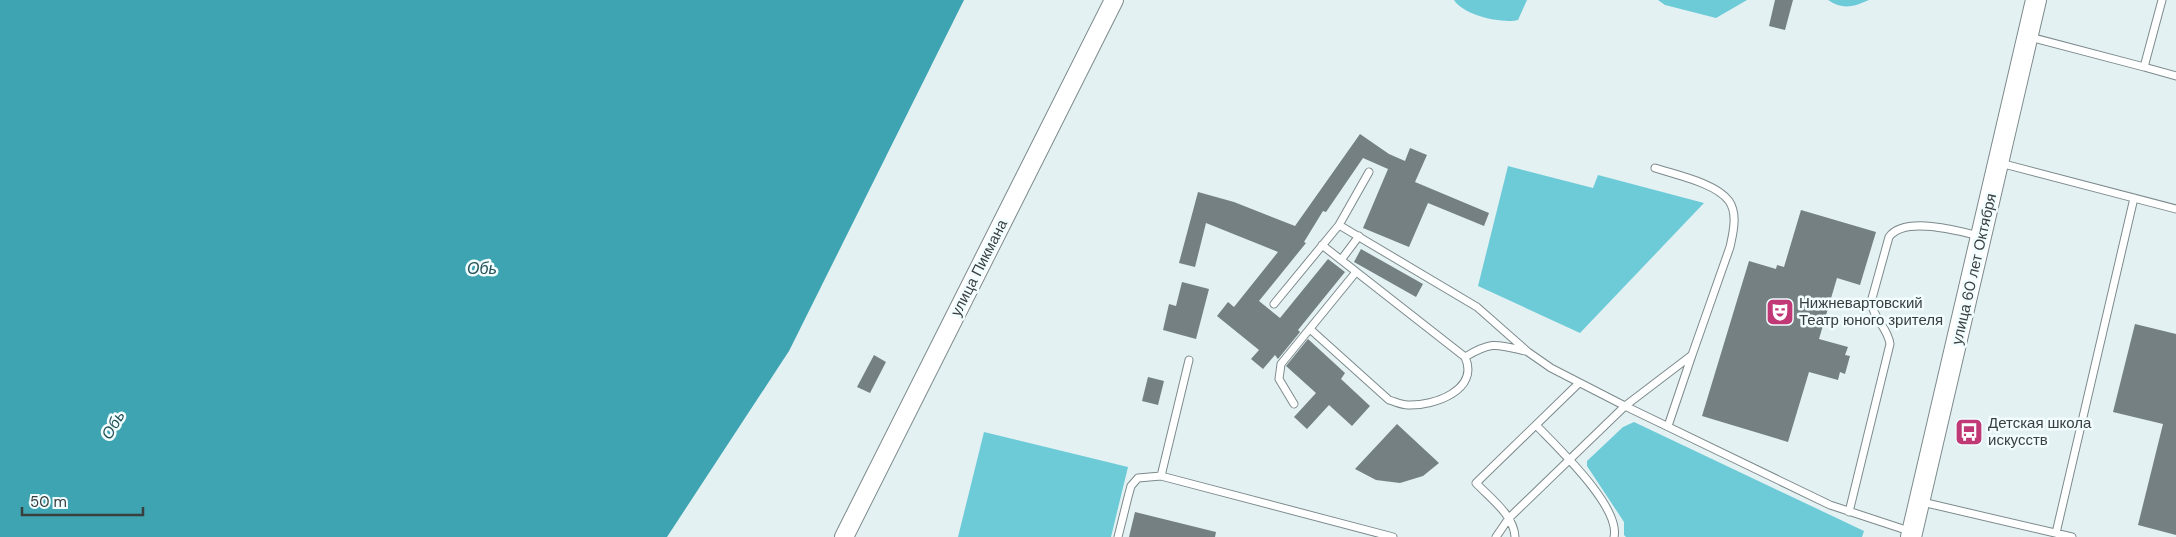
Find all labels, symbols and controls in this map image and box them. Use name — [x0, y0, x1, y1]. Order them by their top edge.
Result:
street label: улица 60 лет Октября — [1947, 191, 2001, 347]
street label: улица Пикмана — [946, 216, 1012, 320]
water label: Обь — [467, 258, 497, 279]
place label: Нижневартовский Театр юного зрителя — [1799, 293, 1943, 330]
theatre icon: Нижневартовский Театр юного зрителя — [1765, 297, 1795, 327]
water label: Обь — [96, 407, 130, 443]
place label: Детская школа искусств — [1988, 413, 2092, 450]
bus stop icon: Детская школа искусств — [1954, 417, 1984, 447]
scale bar — [22, 484, 144, 516]
text: 50 m — [30, 492, 67, 512]

